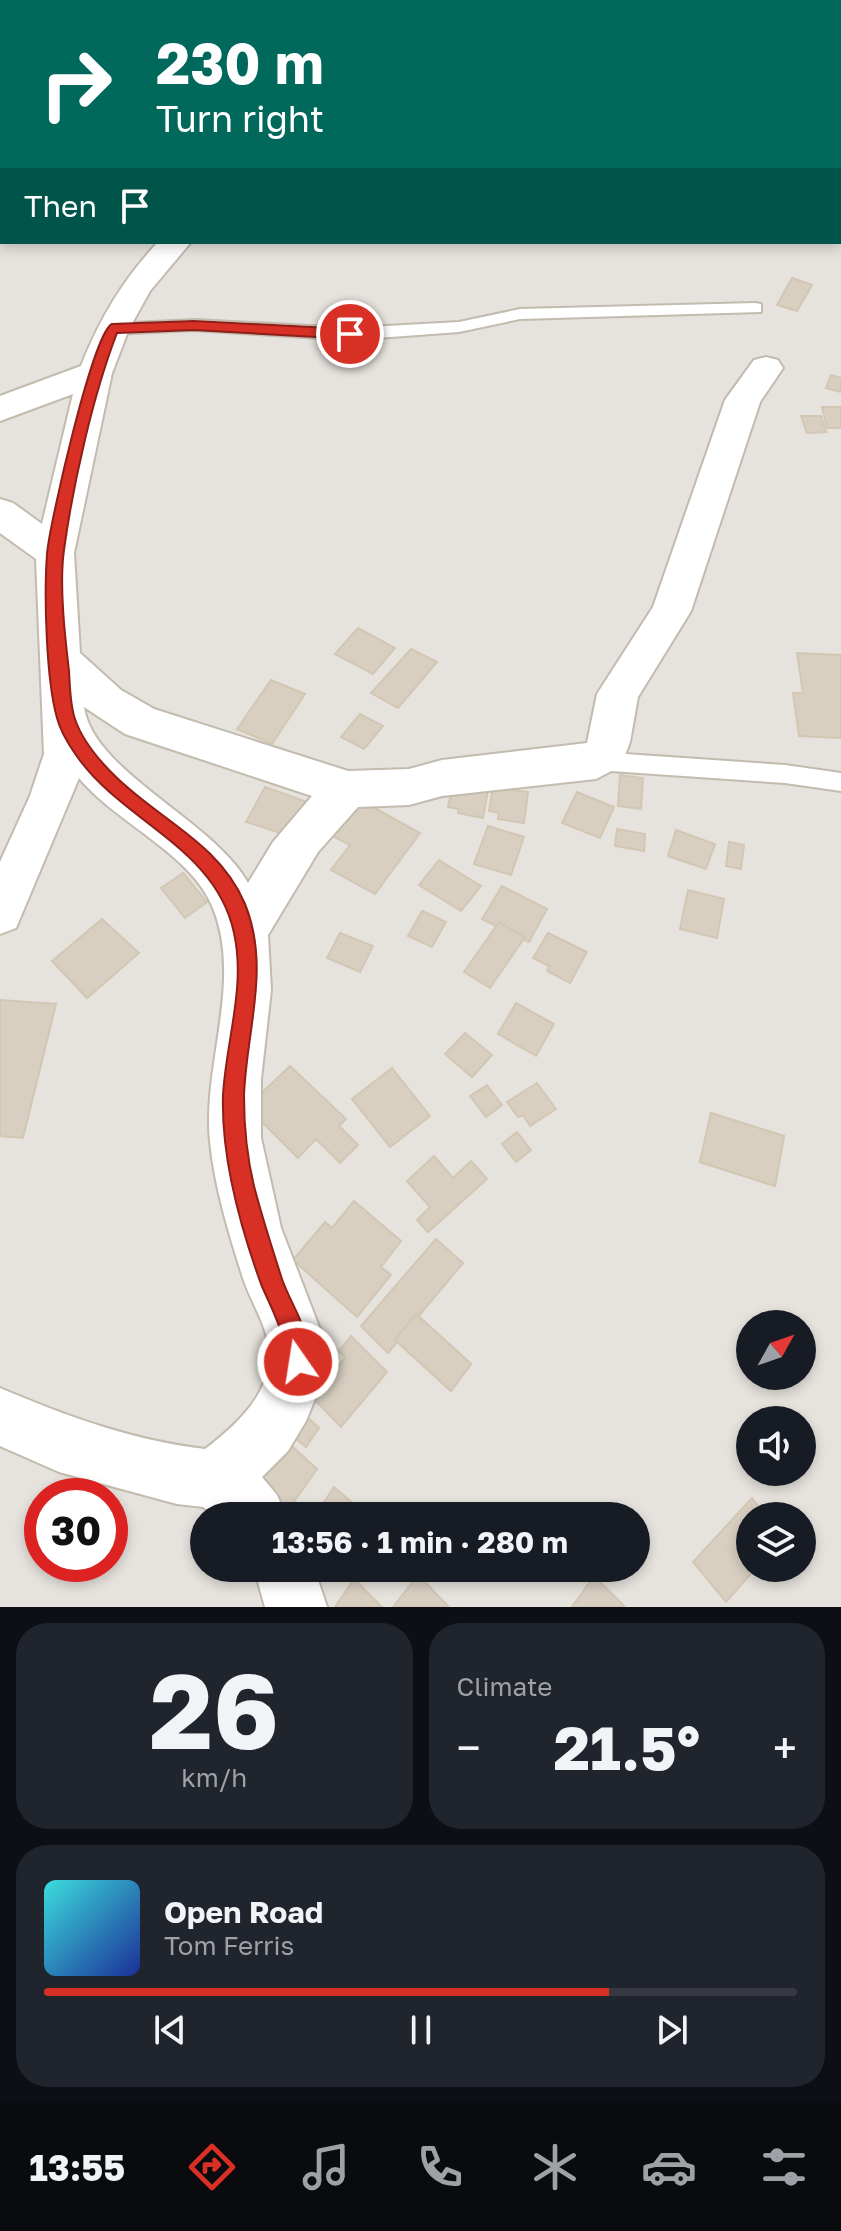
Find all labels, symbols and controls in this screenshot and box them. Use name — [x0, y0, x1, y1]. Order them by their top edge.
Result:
text: 230 m — [156, 29, 324, 96]
icon: right — [24, 32, 128, 136]
text: Turn right — [156, 97, 324, 140]
icon: arrive — [113, 184, 157, 228]
text: Then — [24, 188, 97, 224]
pin — [316, 300, 384, 368]
icon: arrive — [328, 312, 372, 356]
north arrow — [736, 1310, 816, 1390]
map controls — [736, 1310, 816, 1582]
position arrow — [256, 1320, 340, 1404]
button: sound — [736, 1406, 816, 1486]
speed limit sign: 30 — [24, 1478, 128, 1582]
button: layers — [736, 1502, 816, 1582]
text: 13:56 · 1 min · 280 m — [272, 1524, 568, 1560]
text: 26 — [150, 1647, 279, 1772]
text: Climate — [457, 1671, 552, 1702]
text: 21.5° — [553, 1711, 700, 1783]
text: − — [457, 1721, 481, 1774]
text: + — [773, 1721, 797, 1774]
text: km/h — [181, 1762, 247, 1793]
text: Open Road — [164, 1894, 323, 1930]
text: Tom Ferris — [164, 1930, 294, 1961]
icon: previous — [148, 2008, 192, 2052]
icon: pause — [399, 2008, 443, 2052]
icon: next — [650, 2008, 694, 2052]
icon: directions — [184, 2139, 240, 2195]
icon: music — [298, 2139, 354, 2195]
icon: phone — [412, 2139, 468, 2195]
icon: climate — [527, 2139, 583, 2195]
icon: car — [641, 2139, 697, 2195]
icon: filters — [756, 2139, 812, 2195]
text: 13:55 — [29, 2146, 125, 2189]

